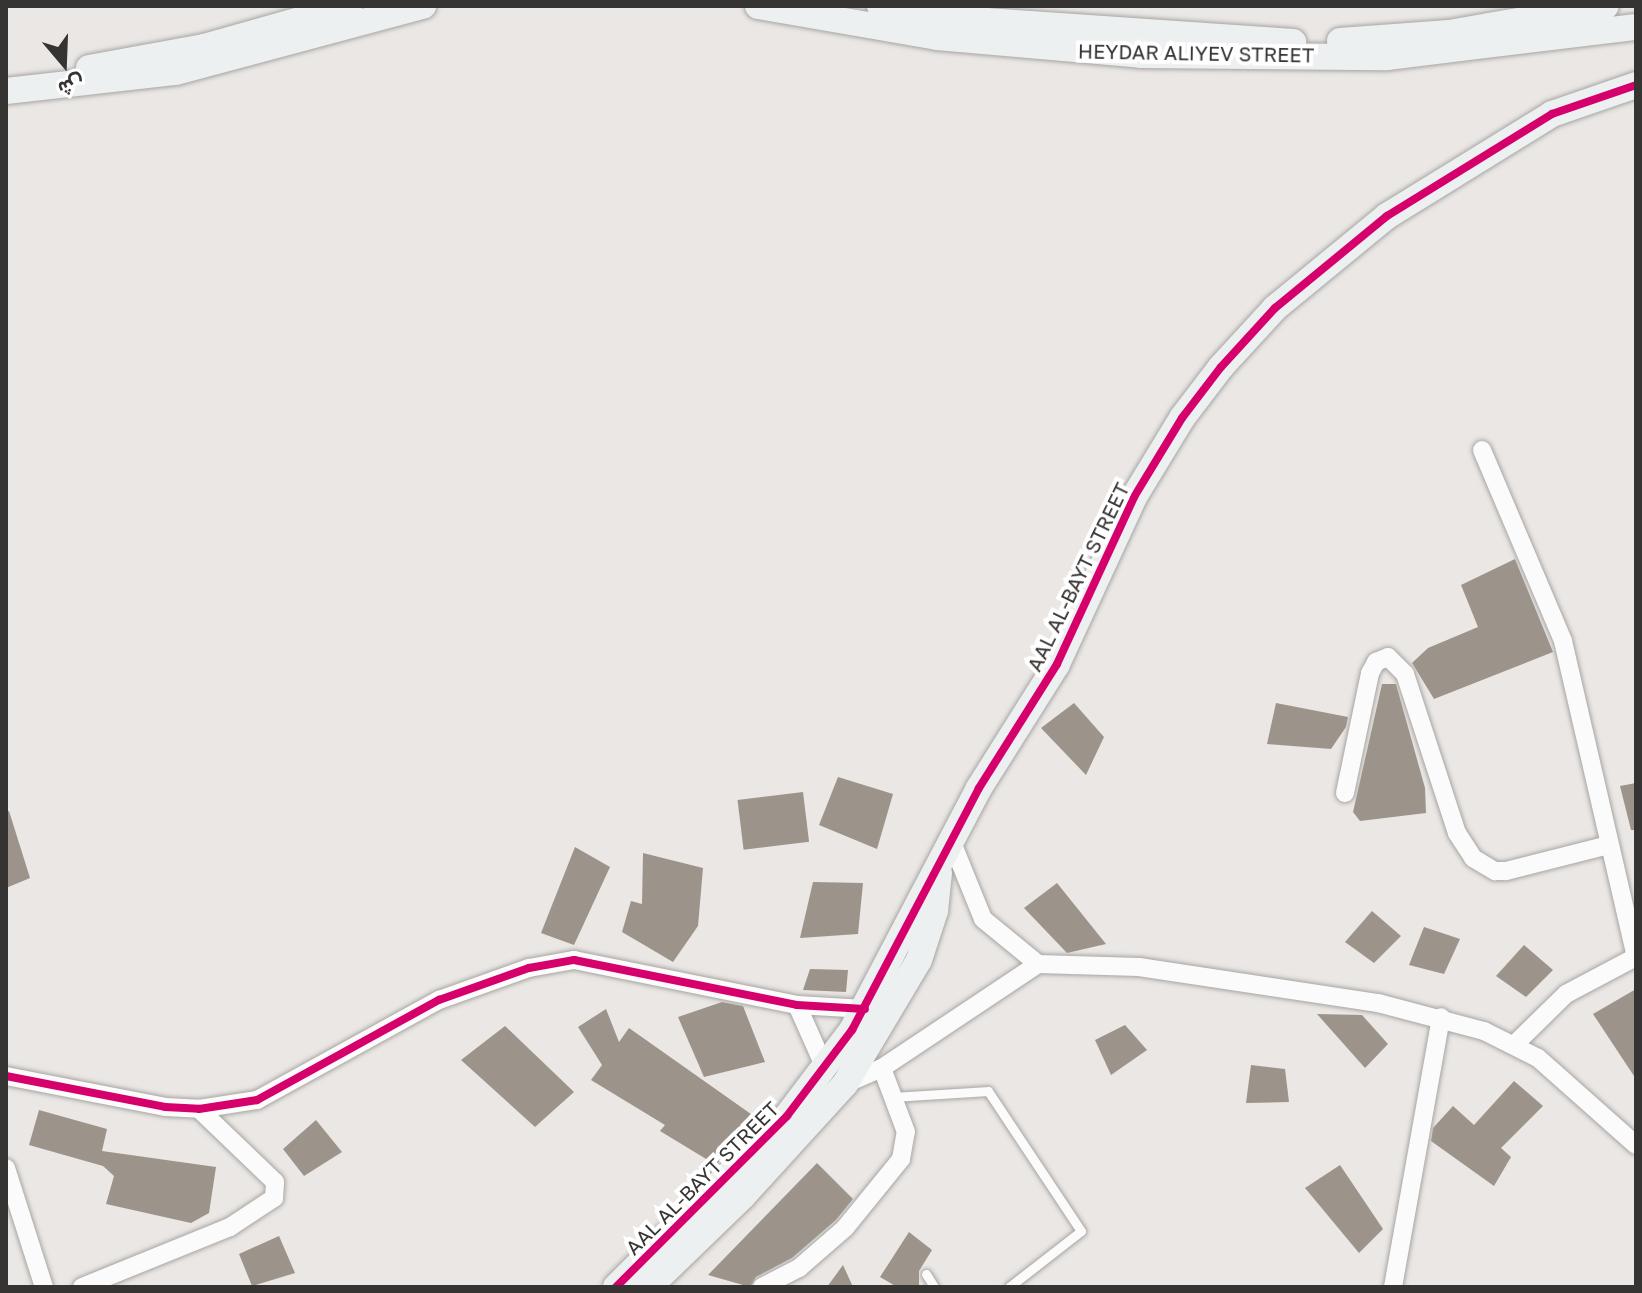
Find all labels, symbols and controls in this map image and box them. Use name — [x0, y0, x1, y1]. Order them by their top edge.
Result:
north arrow — [24, 24, 104, 104]
street label: HEYDAR ALIYEV STREET — [1078, 39, 1314, 67]
text: ش — [55, 70, 89, 104]
street label: AAL AL-BAYT STREET — [1022, 479, 1134, 675]
street label: AAL AL-BAYT STREET — [620, 1096, 784, 1260]

